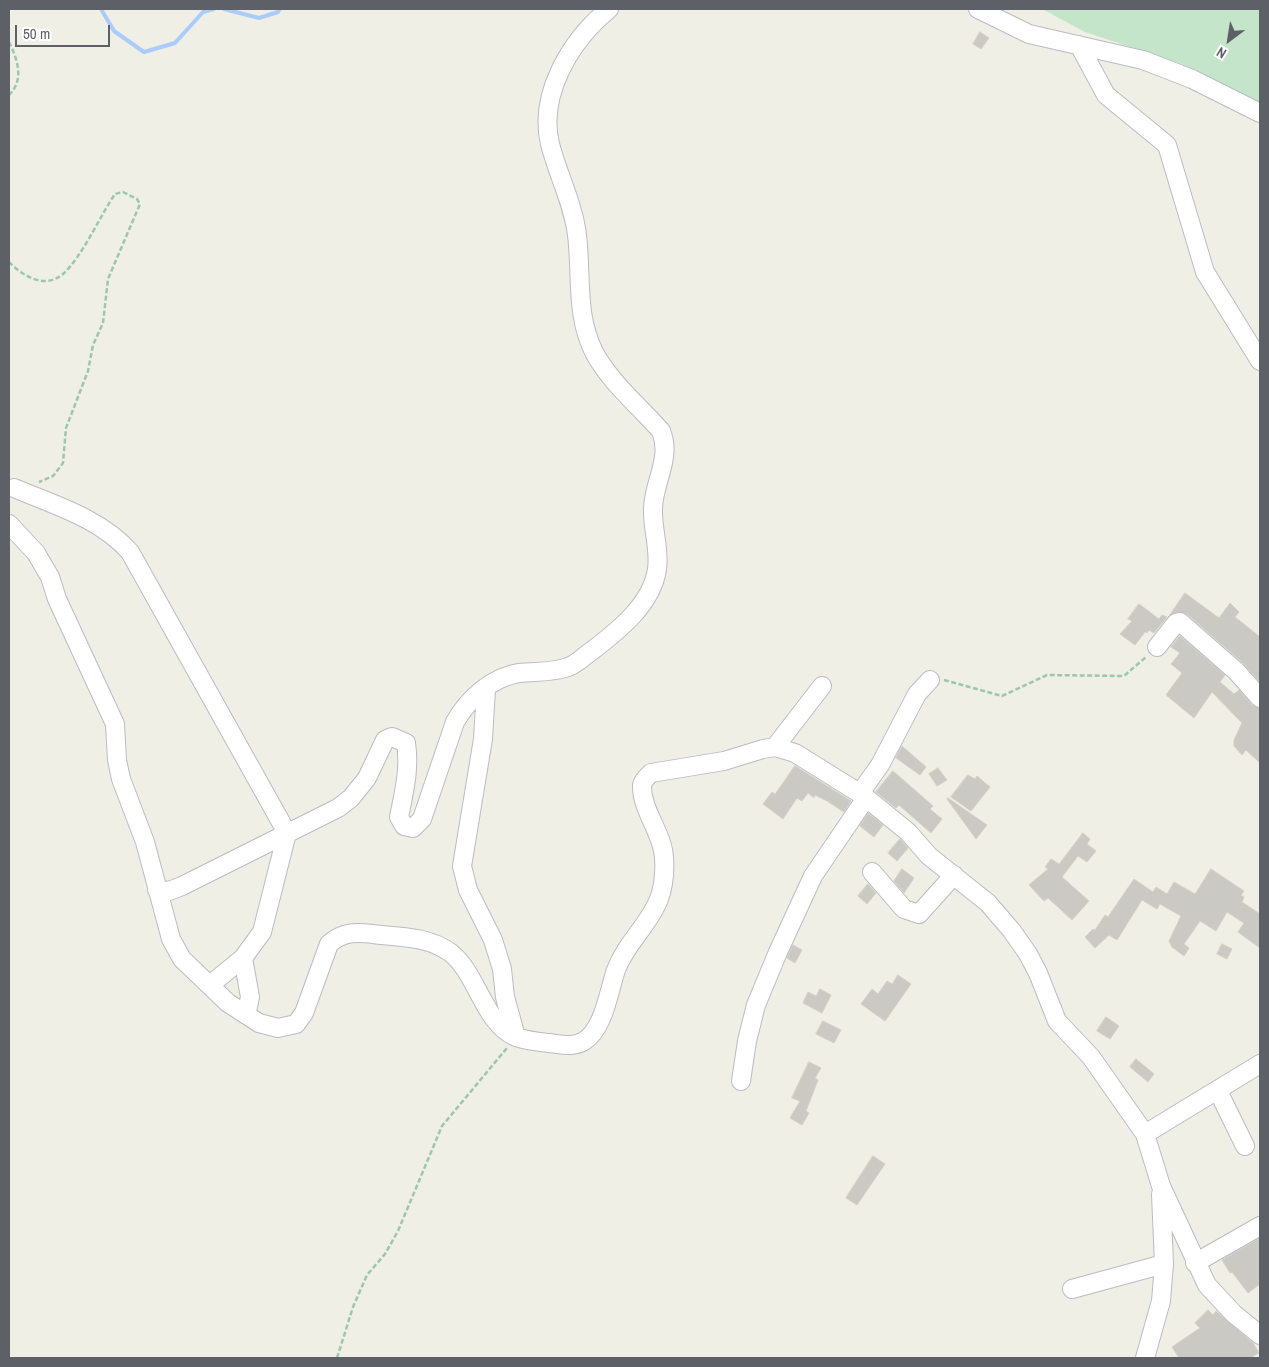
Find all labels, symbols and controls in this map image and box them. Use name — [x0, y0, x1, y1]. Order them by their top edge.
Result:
scale bar — [18, 15, 112, 47]
north arrow — [1204, 15, 1254, 65]
text: 50 m — [23, 23, 50, 44]
text: N — [1213, 43, 1229, 63]

